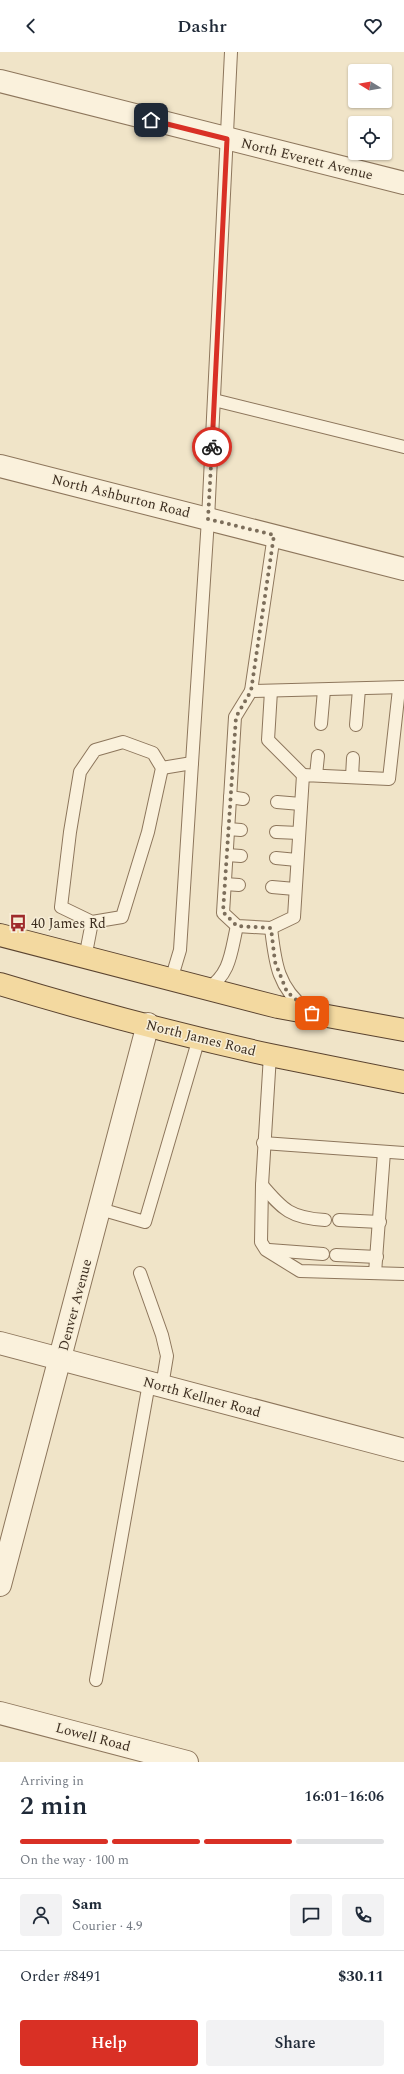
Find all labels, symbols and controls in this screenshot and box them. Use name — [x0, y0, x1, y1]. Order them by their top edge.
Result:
text: Dashr — [177, 13, 227, 40]
icon: back — [20, 15, 42, 37]
icon: heart — [362, 15, 384, 37]
north arrow — [348, 64, 392, 108]
map controls — [348, 64, 392, 160]
pin — [134, 103, 168, 137]
icon: home — [140, 109, 162, 131]
button: locate — [348, 116, 392, 160]
street label: North Everett Avenue — [239, 132, 375, 186]
courier — [192, 427, 232, 467]
icon: bike — [201, 436, 223, 458]
street label: North Ashburton Road — [49, 469, 193, 523]
bus stop icon: 40 James Rd — [8, 913, 28, 933]
place label: 40 James Rd — [31, 913, 106, 934]
pin — [295, 996, 329, 1030]
icon: bag — [301, 1002, 323, 1024]
street label: North James Road — [144, 1014, 258, 1062]
street label: Denver Avenue — [53, 1256, 97, 1353]
street label: North Kellner Road — [141, 1371, 263, 1423]
street label: Lowell Road — [53, 1717, 133, 1757]
text: Arriving in — [20, 1771, 84, 1791]
text: 16:01–16:06 — [304, 1785, 384, 1808]
text: 2 min — [20, 1786, 87, 1826]
text: On the way · 100 m — [20, 1850, 129, 1870]
text: Sam — [72, 1893, 102, 1916]
button: person — [20, 1894, 62, 1936]
button: chat — [290, 1894, 332, 1936]
button: phone — [342, 1894, 384, 1936]
text: Courier · 4.9 — [72, 1916, 142, 1936]
text: Order #8491 — [20, 1965, 101, 1988]
text: $30.11 — [338, 1965, 384, 1988]
button: Help — [20, 2020, 198, 2066]
button: Share — [206, 2020, 384, 2066]

